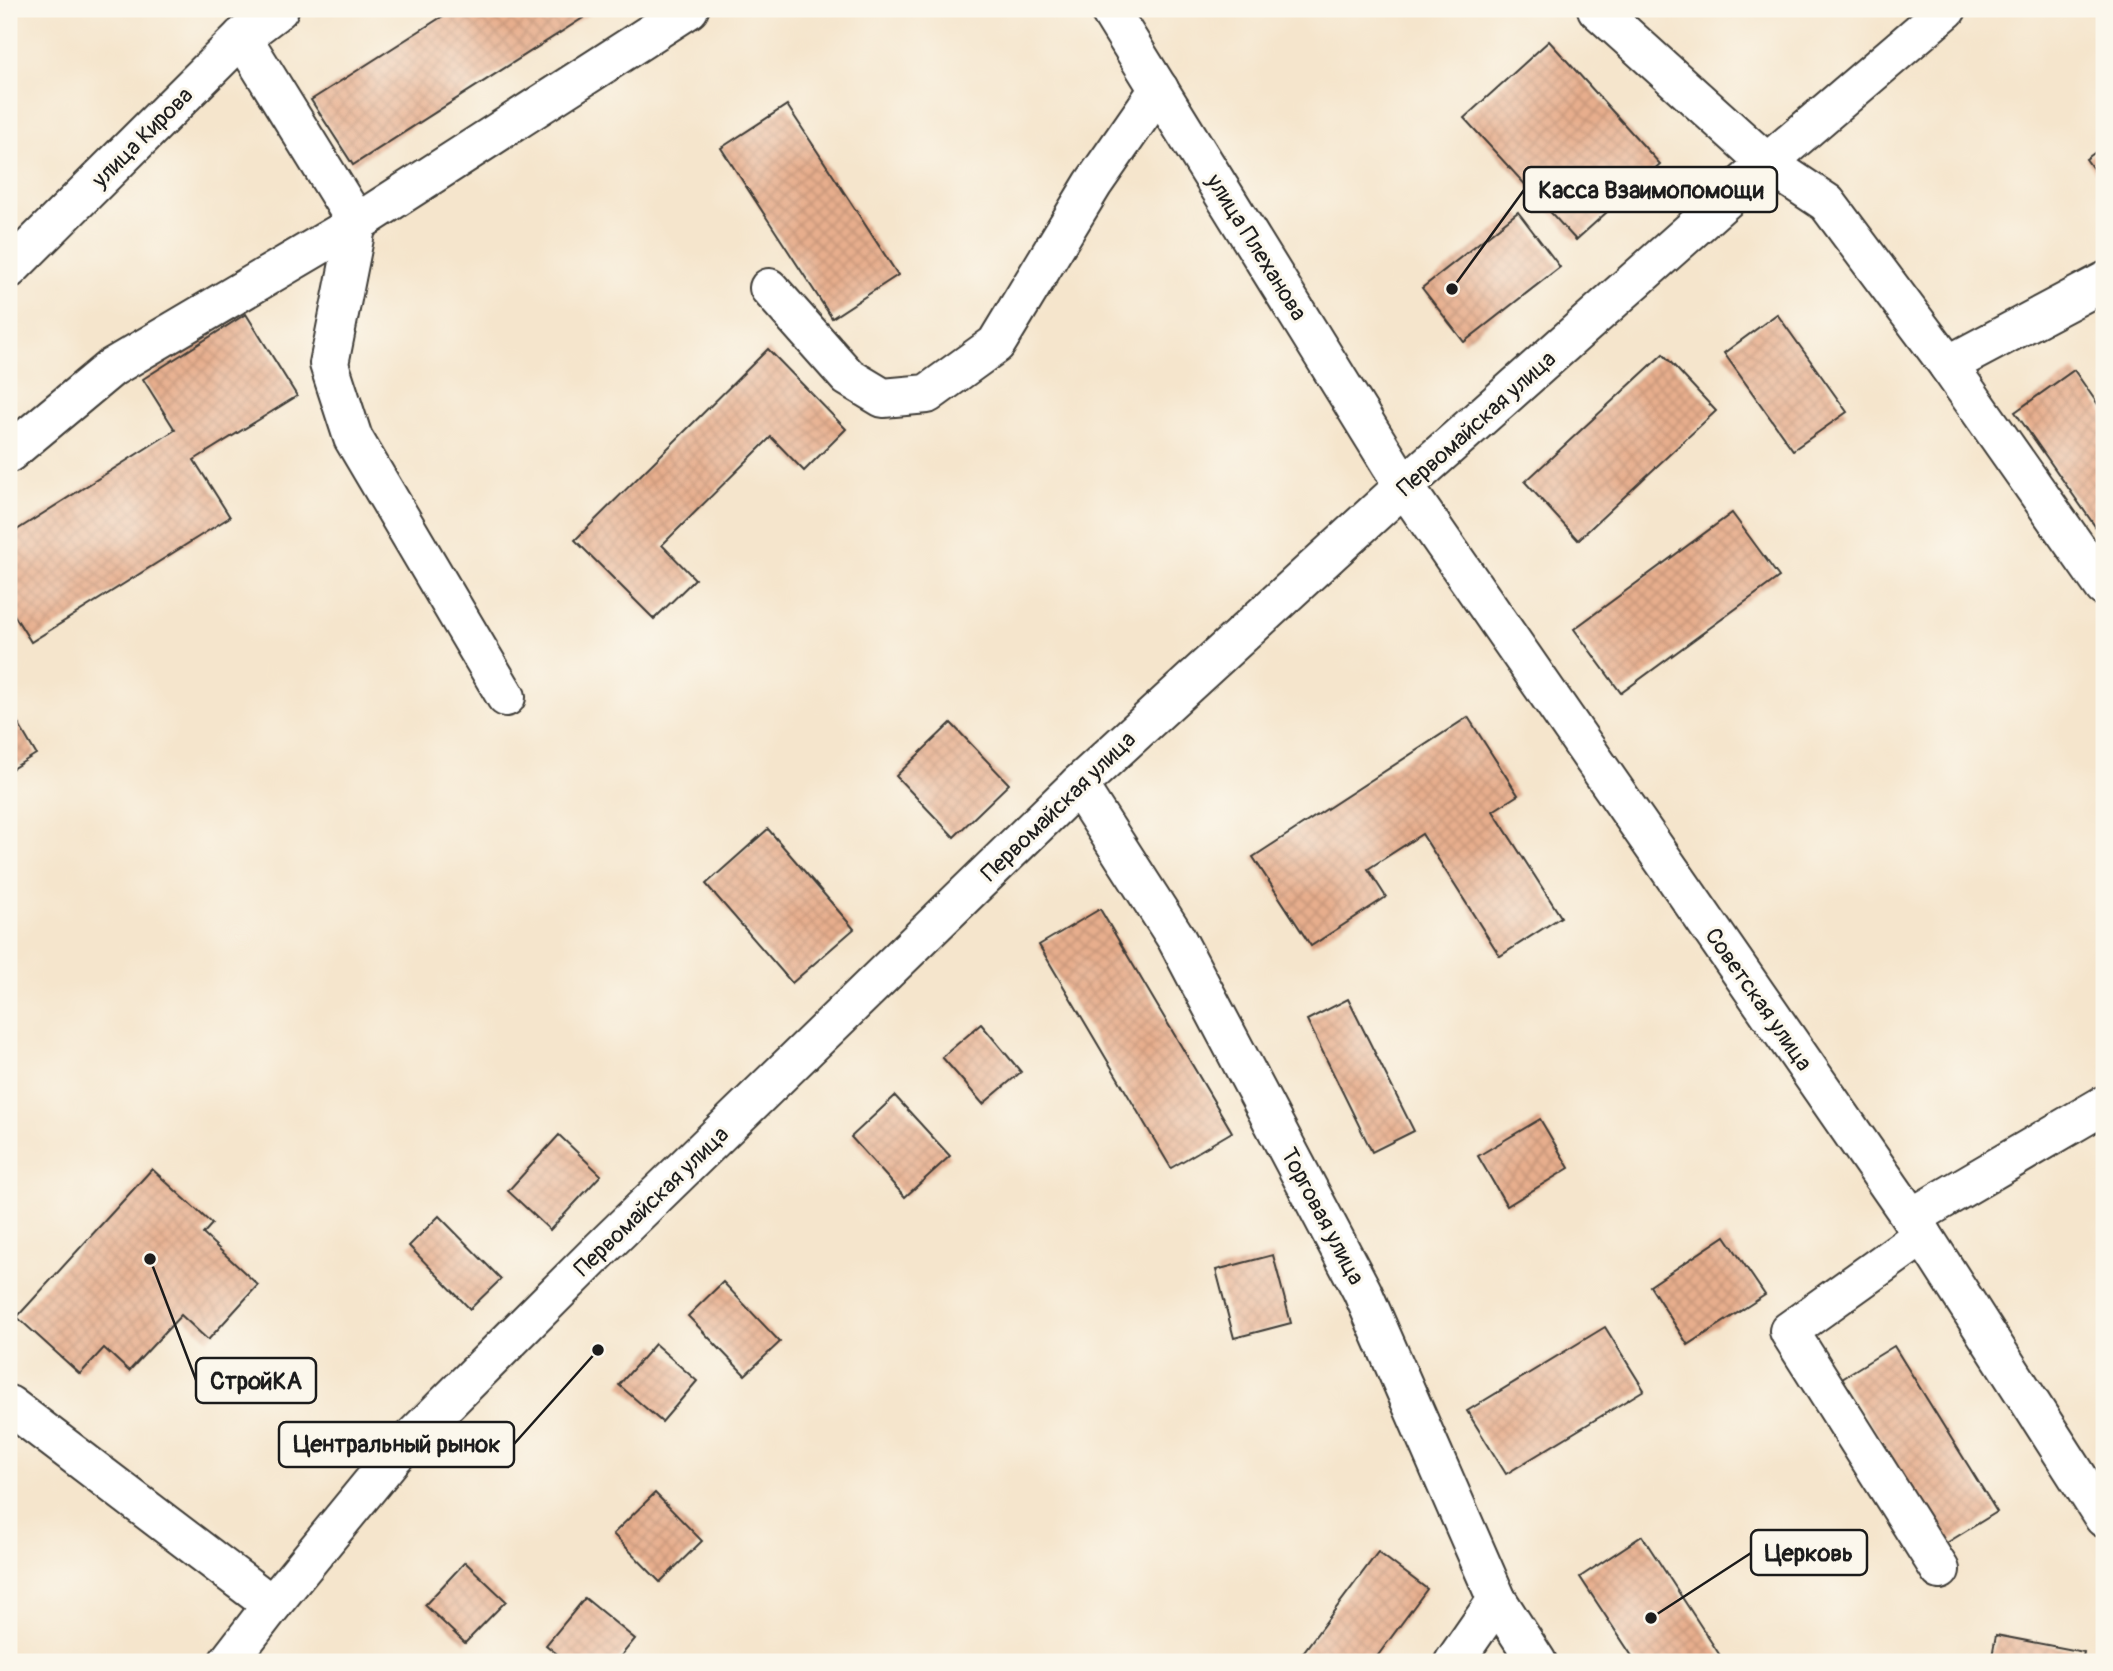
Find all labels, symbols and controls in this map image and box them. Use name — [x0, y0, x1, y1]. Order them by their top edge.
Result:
street label: улица Кирова — [85, 81, 199, 195]
callout: Касса Взаимопомощи — [1524, 167, 1777, 212]
street label: улица Плеханова — [1199, 168, 1313, 326]
text: Касса Взаимопомощи — [1538, 176, 1764, 205]
street label: Первомайская улица — [1391, 344, 1562, 502]
street label: Первомайская улица — [975, 725, 1142, 888]
street label: Советская улица — [1699, 922, 1819, 1076]
street label: Первомайская улица — [568, 1120, 735, 1283]
street label: Торговая улица — [1274, 1143, 1371, 1290]
callout: СтройКА — [196, 1358, 316, 1403]
text: СтройКА — [210, 1367, 302, 1396]
callout: Центральный рынок — [279, 1422, 514, 1467]
text: Центральный рынок — [293, 1430, 501, 1459]
callout: Церковь — [1751, 1530, 1867, 1575]
text: Церковь — [1765, 1539, 1853, 1568]

